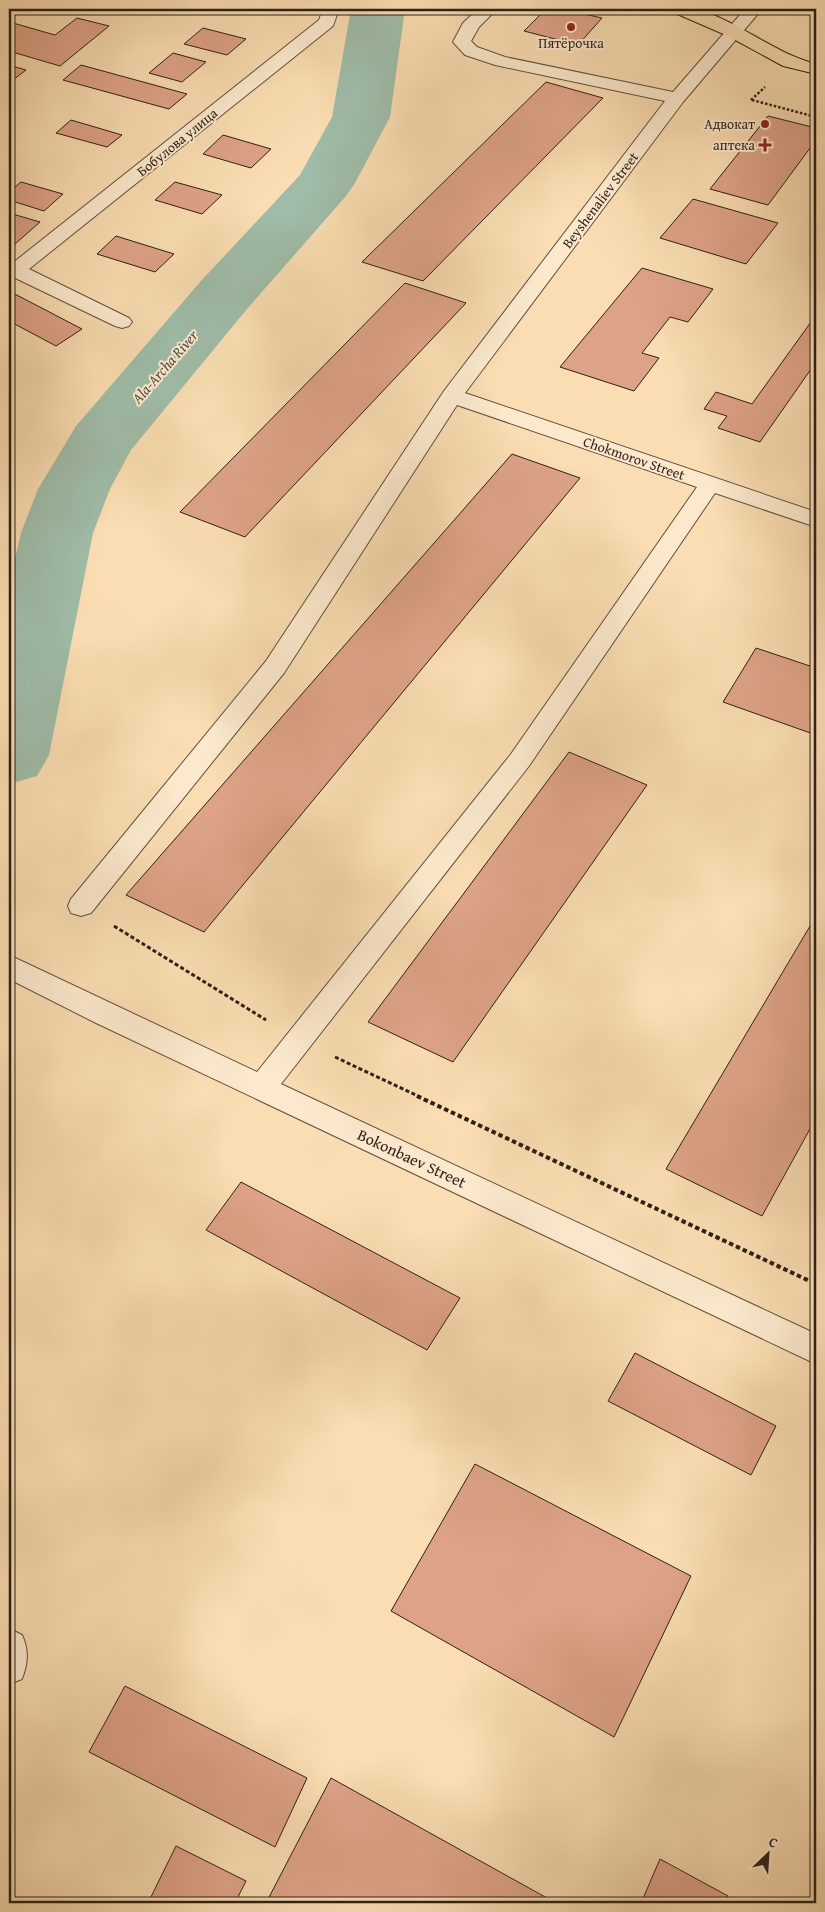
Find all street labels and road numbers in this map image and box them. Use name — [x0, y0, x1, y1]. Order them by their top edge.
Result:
street label: Бобулова улица — [132, 103, 222, 181]
street label: Beyshenaliev Street — [557, 148, 643, 252]
street label: Chokmorov Street — [581, 431, 688, 485]
street label: Bokonbaev Street — [354, 1122, 471, 1194]

